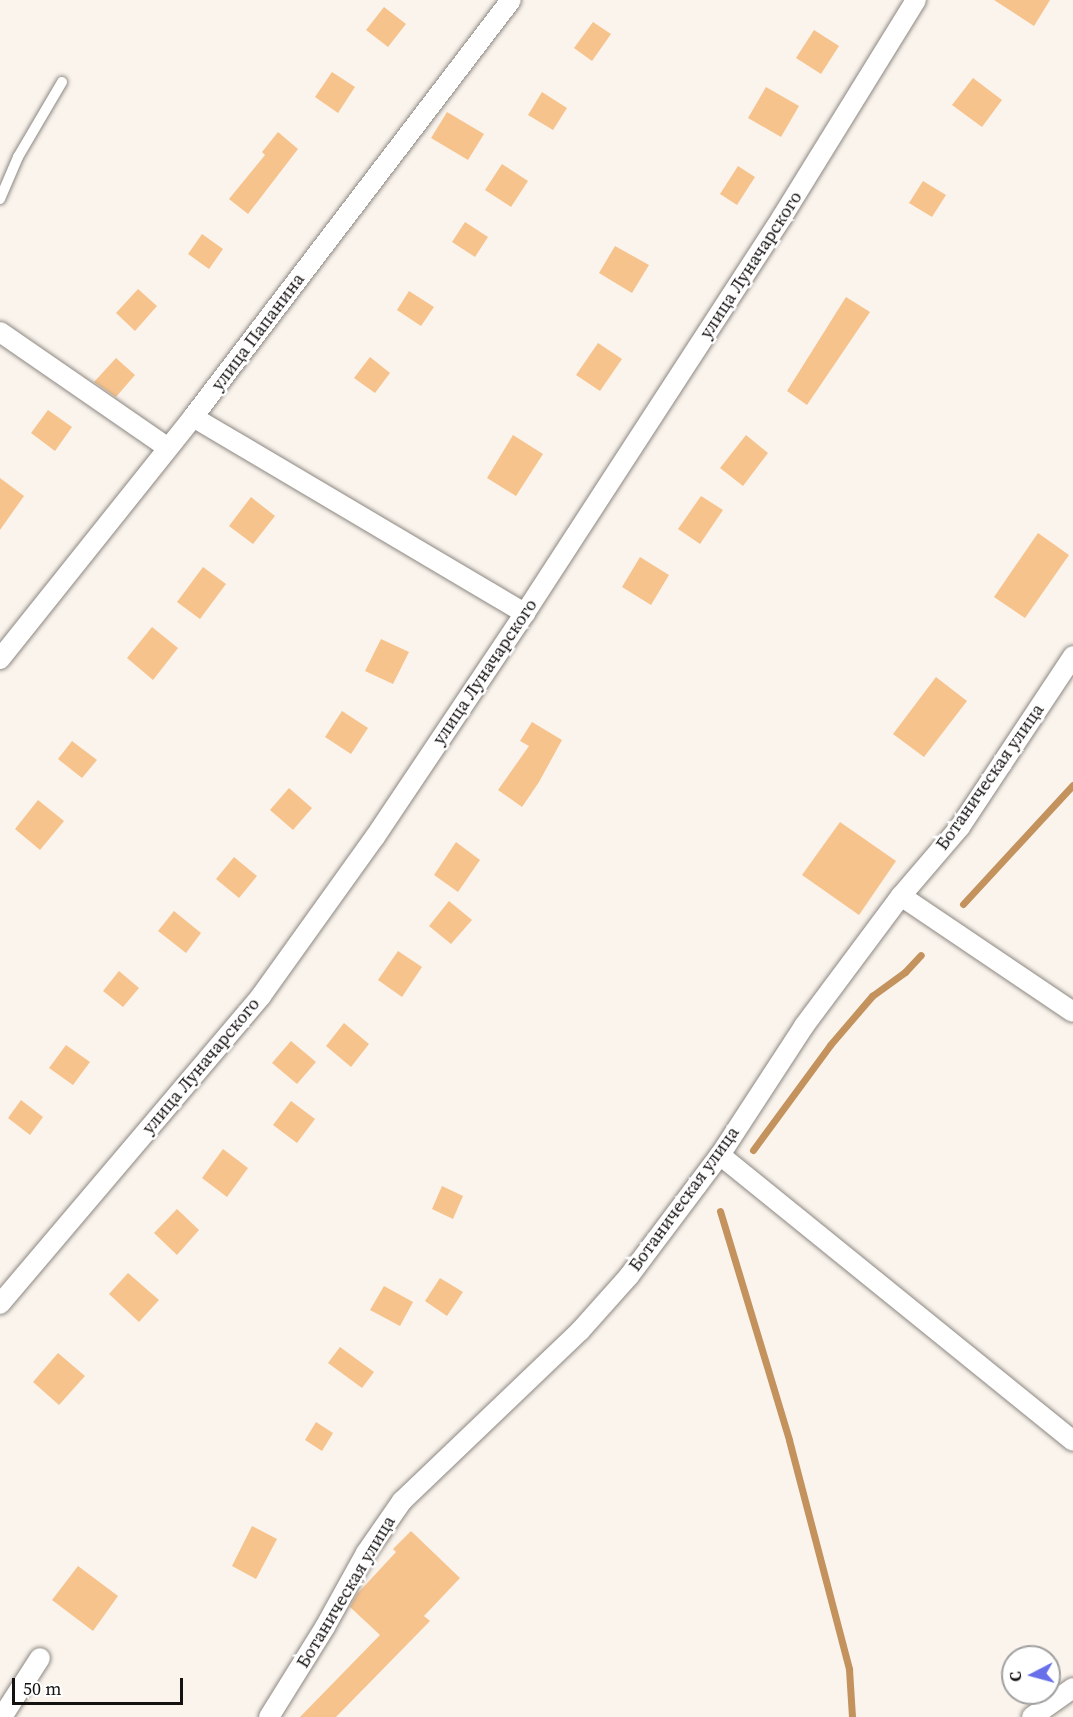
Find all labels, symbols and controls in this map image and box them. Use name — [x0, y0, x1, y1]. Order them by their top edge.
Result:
street label: улица Луначарского — [695, 187, 807, 343]
street label: улица Папанина — [207, 269, 309, 395]
street label: улица Луначарского — [428, 595, 542, 749]
street label: Ботаническая улица — [931, 700, 1049, 854]
street label: улица Луначарского — [138, 993, 264, 1139]
street label: Ботаническая улица — [624, 1122, 744, 1276]
street label: Ботаническая улица — [292, 1512, 400, 1672]
north arrow — [1001, 1645, 1061, 1705]
scale bar — [15, 1666, 186, 1704]
text: С — [1004, 1671, 1027, 1683]
text: 50 m — [23, 1676, 61, 1701]

